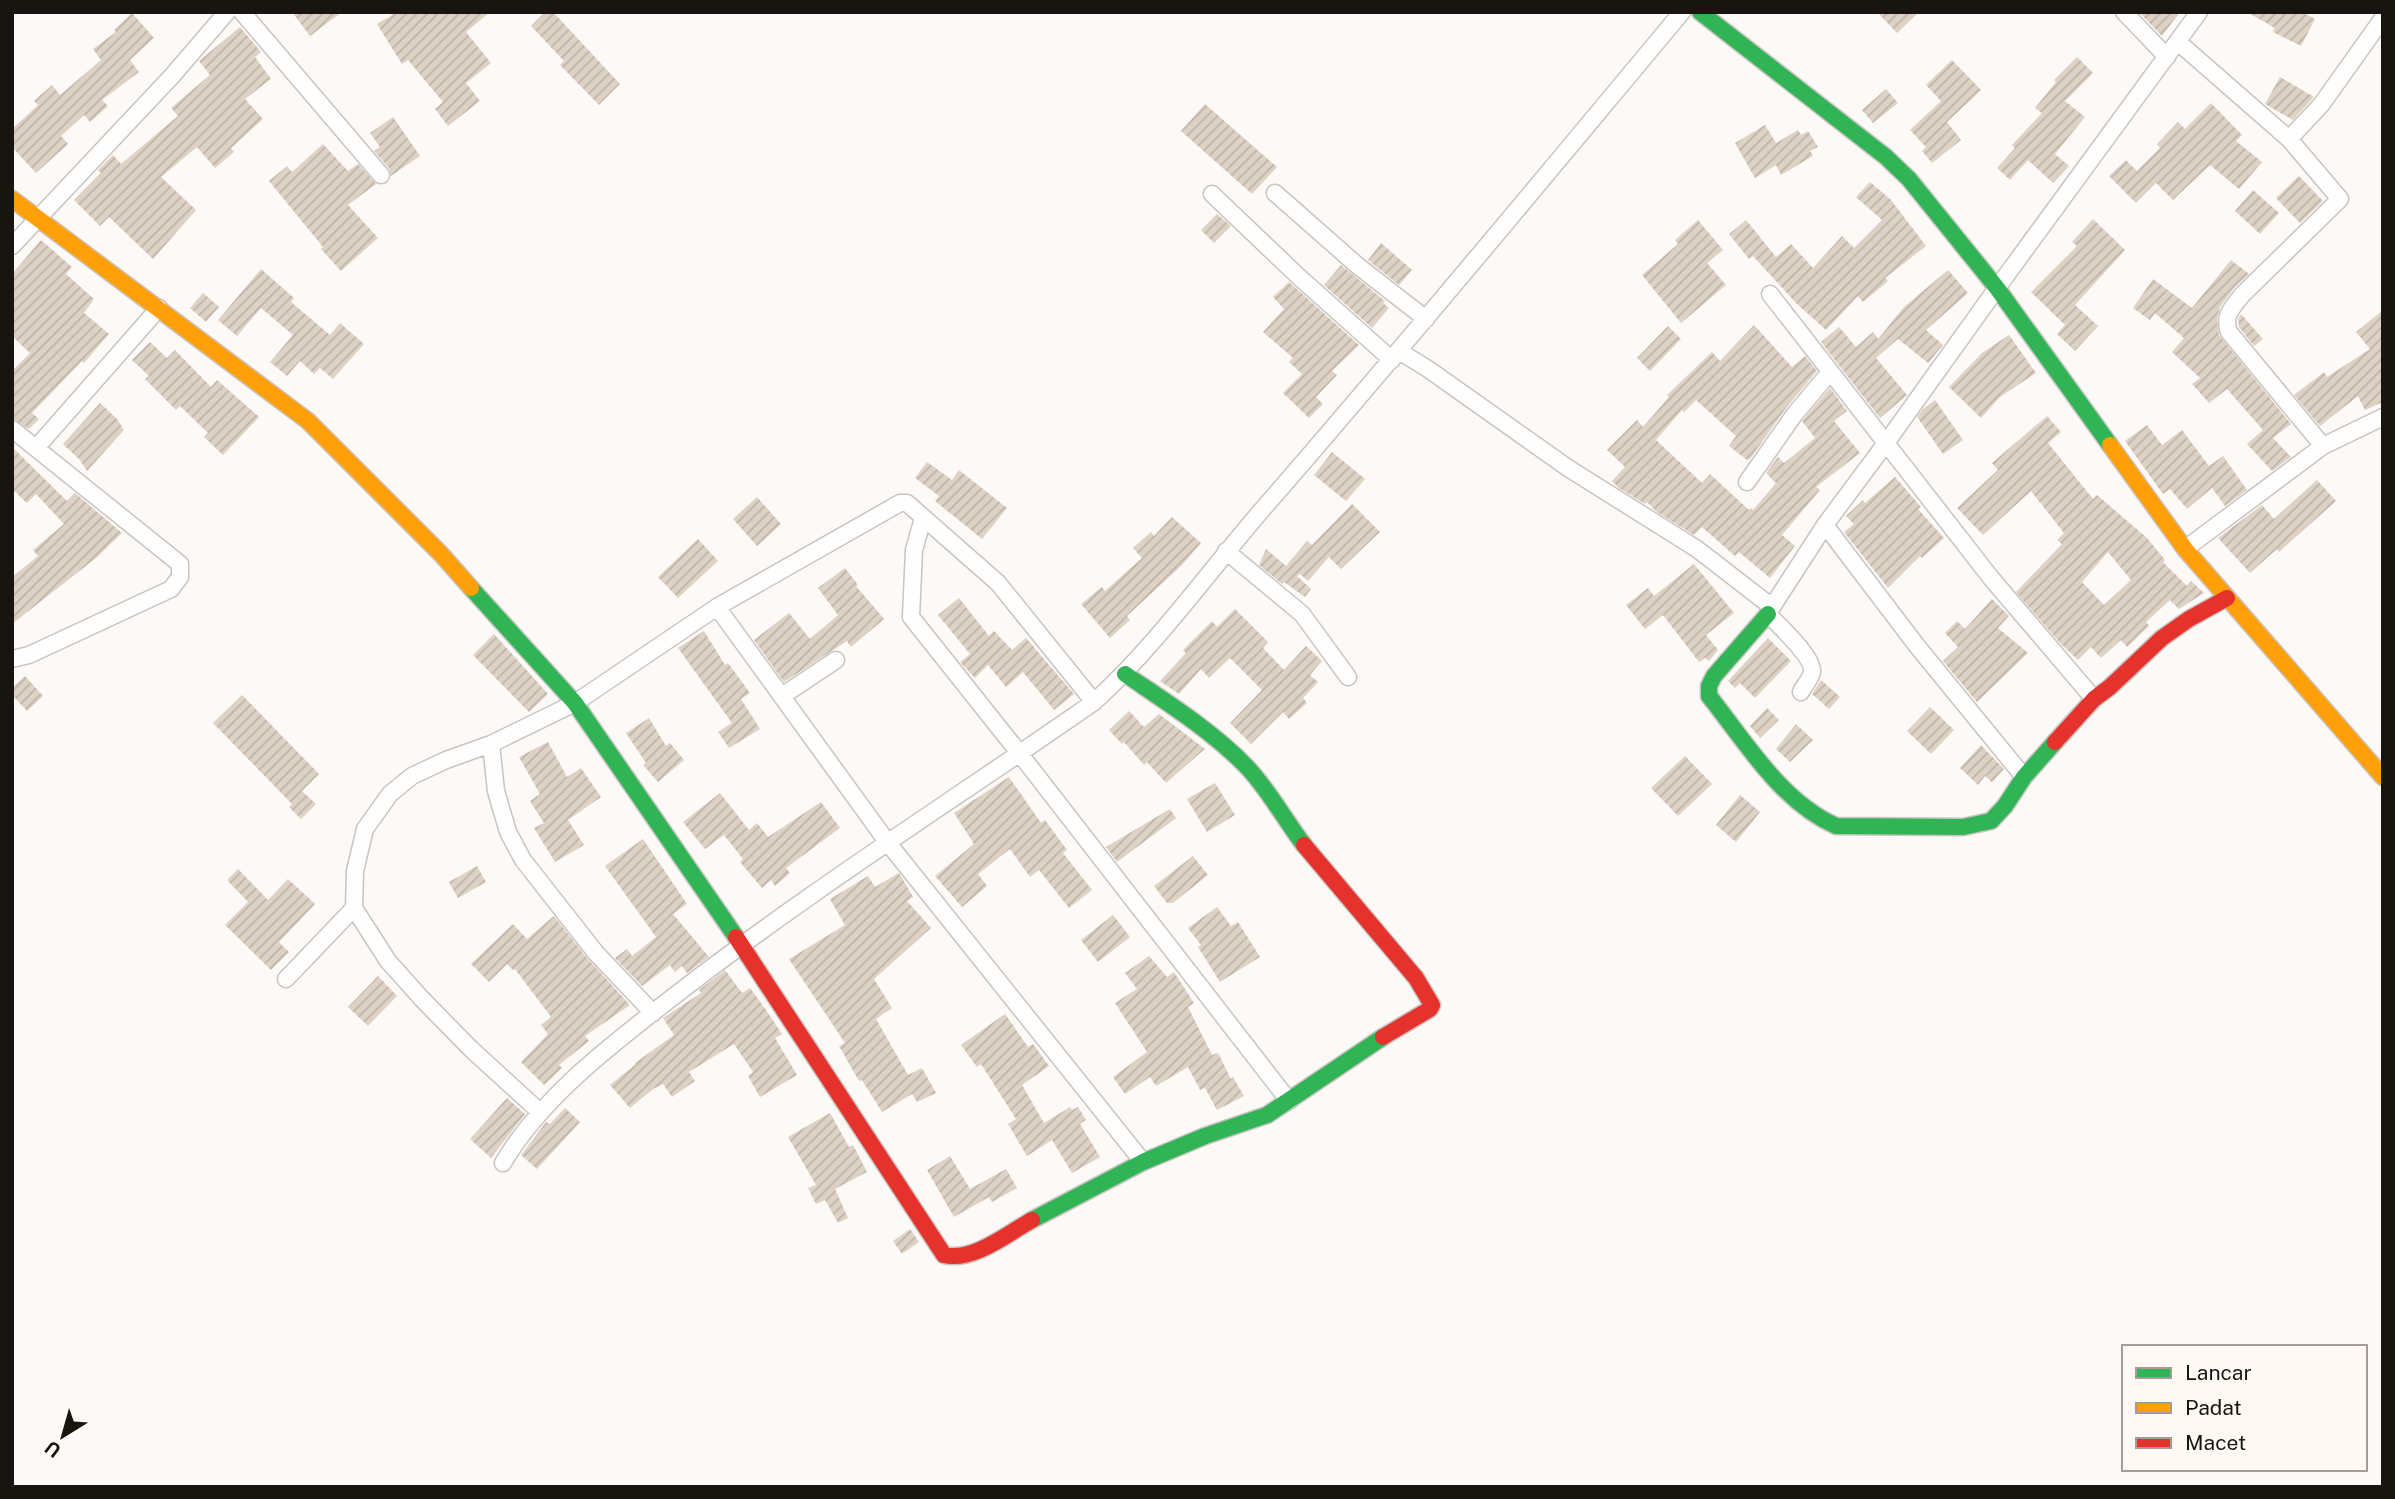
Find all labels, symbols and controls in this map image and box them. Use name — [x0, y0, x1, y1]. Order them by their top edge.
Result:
legend — [2122, 1345, 2367, 1471]
text: Lancar — [2185, 1360, 2252, 1385]
text: Padat — [2185, 1395, 2242, 1420]
north arrow — [28, 1401, 98, 1471]
text: Macet — [2185, 1430, 2246, 1455]
text: U — [41, 1437, 65, 1463]

